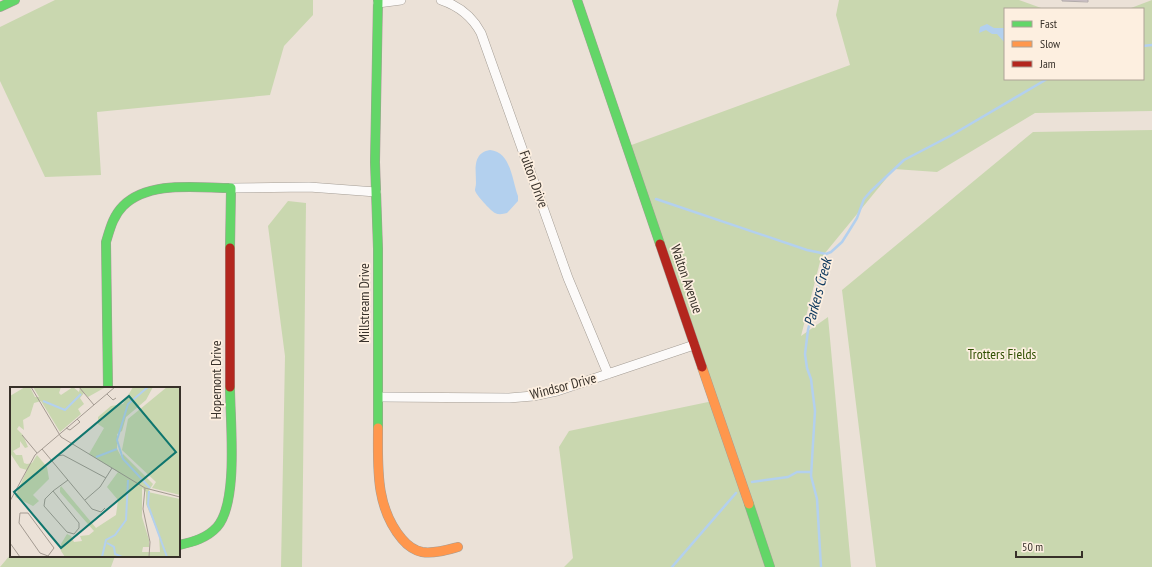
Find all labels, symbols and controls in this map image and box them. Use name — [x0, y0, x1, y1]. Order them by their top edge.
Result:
legend — [1004, 8, 1144, 80]
text: Fast — [1040, 16, 1058, 31]
text: Slow — [1040, 36, 1061, 51]
text: Jam — [1039, 56, 1056, 71]
street label: Fulton Drive — [515, 148, 553, 210]
street label: Walton Avenue — [667, 242, 707, 316]
water label: Parkers Creek — [799, 254, 836, 328]
street label: Millstream Drive — [355, 263, 373, 343]
street label: Hopemont Drive — [207, 340, 225, 420]
park label: Trotters Fields — [968, 345, 1037, 363]
street label: Windsor Drive — [528, 368, 598, 403]
inset map — [10, 387, 180, 557]
scale bar — [1016, 533, 1082, 559]
text: 50 m — [1022, 539, 1043, 554]

